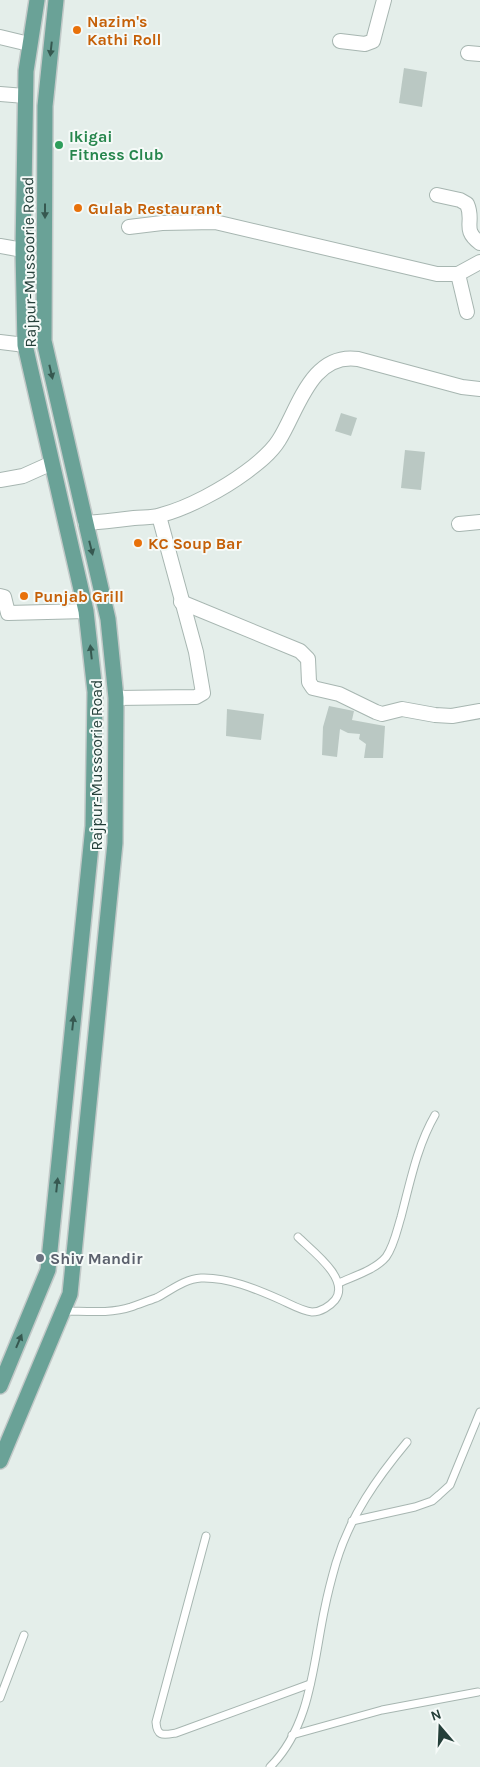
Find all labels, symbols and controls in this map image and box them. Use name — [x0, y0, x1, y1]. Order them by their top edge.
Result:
place label: Nazim's Kathi Roll — [87, 12, 162, 49]
marker: Nazim's Kathi Roll — [71, 24, 83, 36]
one-way arrow — [47, 41, 55, 57]
place label: Ikigai Fitness Club — [69, 127, 164, 164]
marker: Ikigai Fitness Club — [53, 139, 65, 151]
street label: Rajpur-Mussoorie Road — [18, 176, 40, 348]
place label: Gulab Restaurant — [88, 199, 222, 218]
marker: Gulab Restaurant — [72, 202, 84, 214]
one-way arrow — [41, 203, 49, 219]
one-way arrow — [47, 365, 55, 380]
place label: KC Soup Bar — [148, 534, 242, 553]
marker: KC Soup Bar — [132, 537, 144, 549]
one-way arrow — [87, 541, 95, 556]
place label: Punjab Grill — [34, 587, 124, 606]
marker: Punjab Grill — [18, 590, 30, 602]
one-way arrow — [87, 644, 95, 660]
street label: Rajpur-Mussoorie Road — [87, 680, 106, 850]
one-way arrow — [69, 1015, 77, 1031]
one-way arrow — [53, 1177, 61, 1193]
place label: Shiv Mandir — [50, 1249, 143, 1268]
marker: Shiv Mandir — [34, 1252, 46, 1264]
one-way arrow — [15, 1334, 23, 1348]
north arrow — [415, 1702, 465, 1752]
text: N — [428, 1706, 443, 1725]

